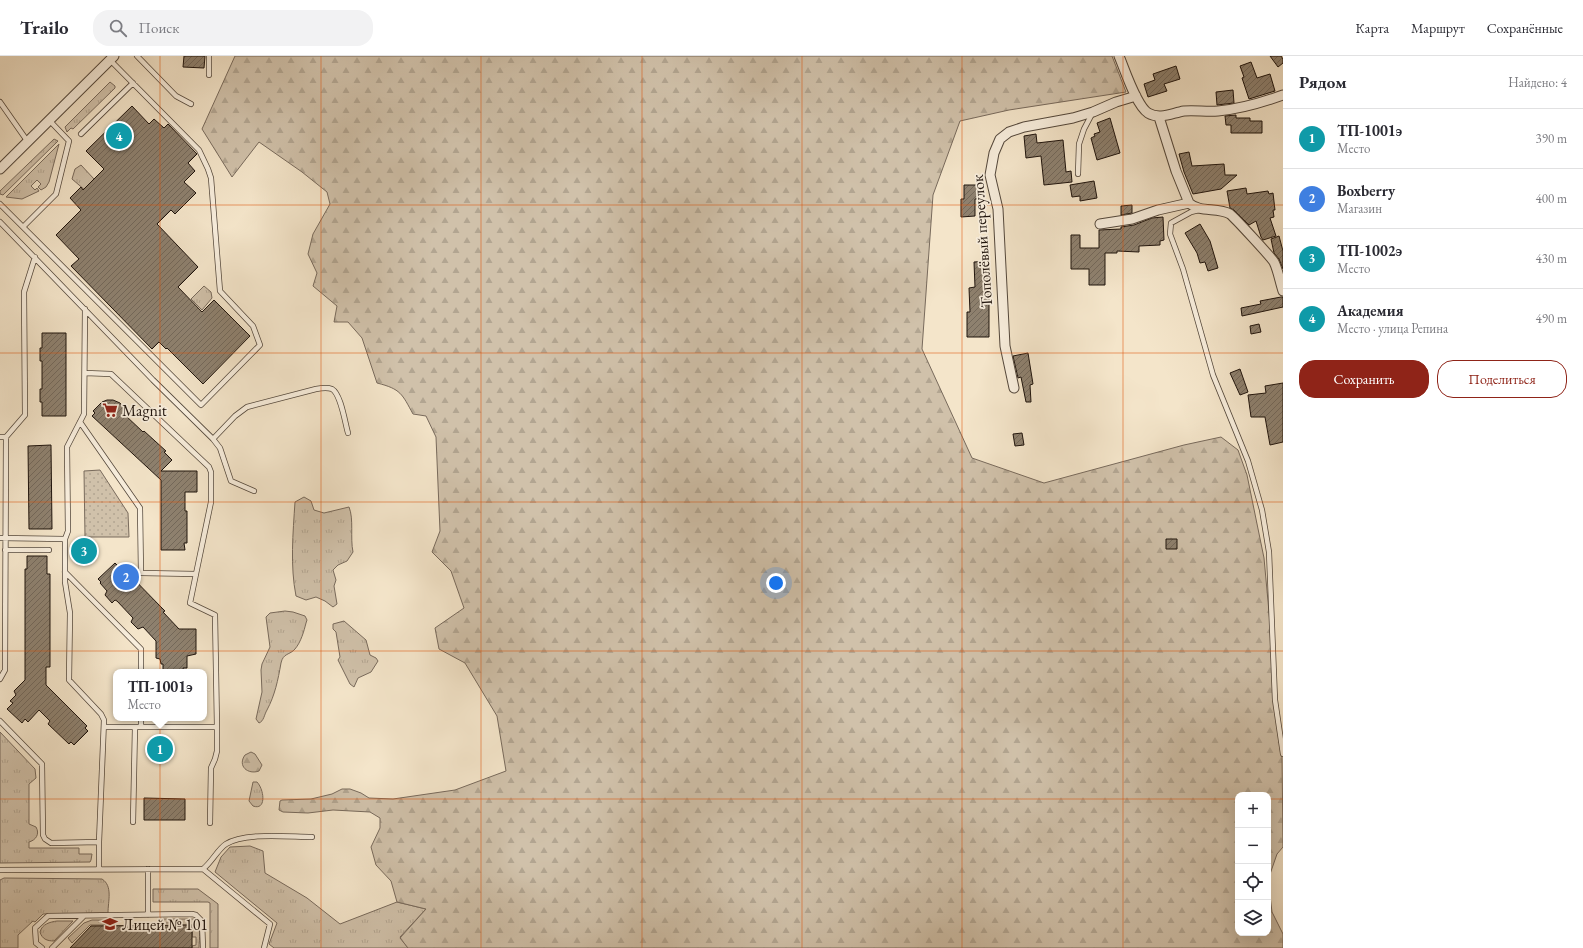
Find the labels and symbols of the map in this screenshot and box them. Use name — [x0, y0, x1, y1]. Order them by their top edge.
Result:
pin: 4 — [106, 121, 132, 151]
street label: Тополёвый переулок — [967, 173, 997, 308]
place label: Magnit — [122, 400, 167, 421]
supermarket icon: Magnit — [101, 401, 119, 419]
pin: 3 — [71, 536, 97, 566]
pin: 2 — [113, 562, 139, 592]
your location — [766, 573, 786, 593]
pin: 1 — [147, 734, 173, 764]
place label: Лицей № 101 — [122, 914, 208, 935]
school or university icon: Лицей № 101 — [101, 915, 119, 933]

